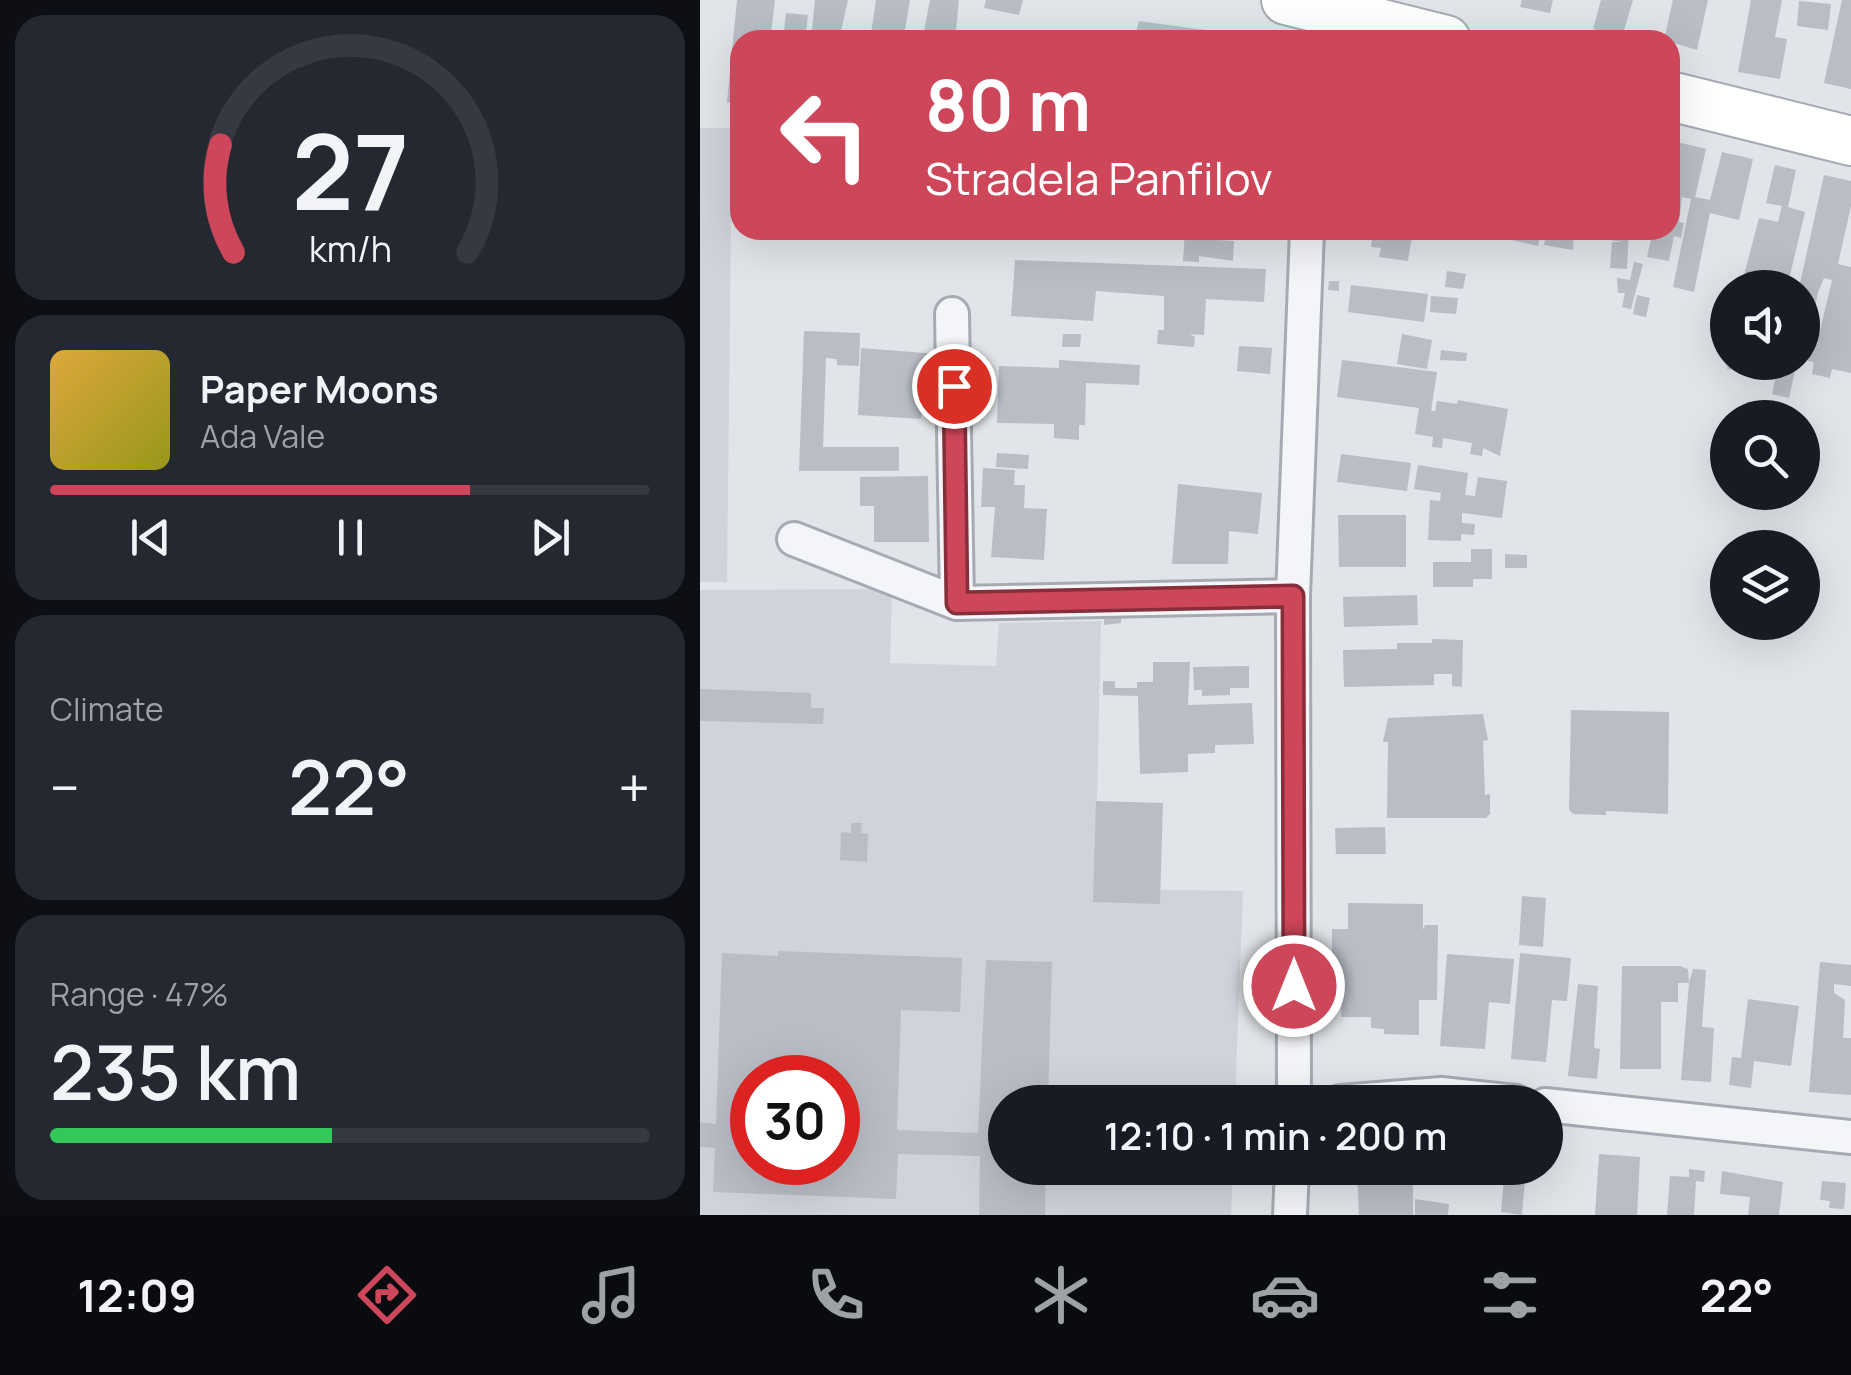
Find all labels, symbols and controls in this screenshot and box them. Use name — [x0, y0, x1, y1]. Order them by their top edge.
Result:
text: 80 m — [925, 56, 1091, 152]
icon: left — [760, 70, 890, 200]
text: 27 — [291, 99, 409, 241]
text: Stradela Panfilov — [925, 147, 1273, 209]
text: km/h — [308, 224, 392, 273]
map controls — [1710, 270, 1820, 640]
button: sound — [1710, 270, 1820, 380]
pin — [912, 344, 997, 429]
icon: arrive — [927, 359, 982, 414]
text: Paper Moons — [200, 362, 439, 414]
button: search — [1710, 400, 1820, 510]
text: Ada Vale — [200, 414, 325, 458]
icon: previous — [123, 510, 178, 565]
icon: pause — [323, 510, 378, 565]
icon: next — [523, 510, 578, 565]
button: layers — [1710, 530, 1820, 640]
text: Climate — [50, 687, 164, 731]
text: 22° — [288, 735, 410, 838]
text: − — [50, 749, 80, 825]
text: + — [618, 749, 650, 825]
position arrow — [1242, 934, 1346, 1038]
text: Range · 47% — [50, 972, 228, 1016]
text: 235 km — [50, 1020, 301, 1123]
speed limit sign: 30 — [730, 1055, 860, 1185]
text: 12:10 · 1 min · 200 m — [1104, 1109, 1447, 1161]
icon: directions — [352, 1260, 422, 1330]
icon: music — [576, 1260, 646, 1330]
icon: phone — [801, 1260, 871, 1330]
icon: climate — [1026, 1260, 1096, 1330]
icon: car — [1250, 1260, 1320, 1330]
icon: filters — [1475, 1260, 1545, 1330]
text: 12:09 — [77, 1264, 197, 1326]
text: 22° — [1700, 1264, 1774, 1326]

